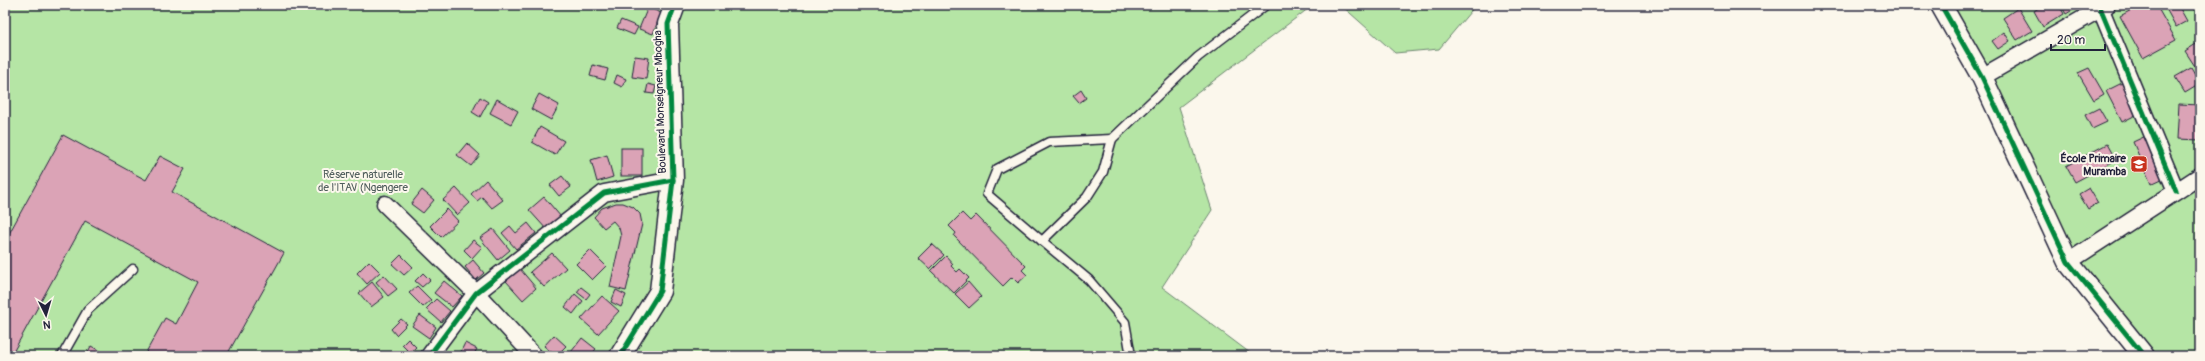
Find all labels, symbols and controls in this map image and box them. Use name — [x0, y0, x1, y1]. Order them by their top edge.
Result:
scale bar — [2051, 26, 2105, 52]
street label: Boulevard Monseigneur Mbogha — [651, 30, 669, 174]
text: 20 m — [2057, 33, 2086, 48]
place label: École Primaire Muramba — [2060, 151, 2127, 178]
school or university icon: École Primaire Muramba — [2129, 154, 2149, 174]
park label: Réserve naturelle de l'ITAV (Ngengere — [318, 168, 408, 194]
north arrow — [26, 295, 66, 335]
text: N — [42, 318, 51, 331]

